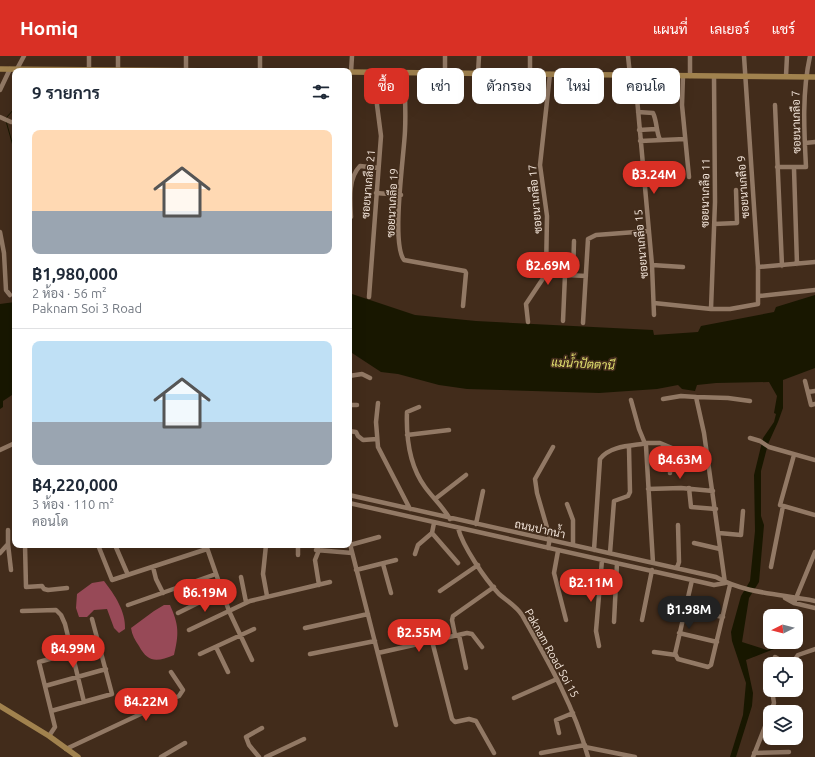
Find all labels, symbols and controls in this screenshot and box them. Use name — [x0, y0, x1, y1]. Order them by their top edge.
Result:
text: Homiq — [20, 17, 78, 39]
text: แผนที่ — [653, 21, 688, 37]
text: เลเยอร์ — [710, 21, 750, 37]
text: แชร์ — [772, 21, 795, 37]
chip: ซื้อ — [364, 68, 409, 104]
chip: เช่า — [417, 68, 464, 104]
chip: ตัวกรอง — [472, 68, 546, 104]
chip: ใหม่ — [554, 68, 604, 104]
chip: คอนโด — [612, 68, 680, 104]
icon: filters — [310, 81, 332, 103]
text: 9 รายการ — [32, 83, 100, 102]
street label: ซอยนาเกลือ 7 — [788, 90, 803, 154]
street label: ซอยนาเกลือ 21 — [358, 149, 377, 219]
street label: ซอยนาเกลือ 9 — [734, 155, 751, 219]
icon: home — [146, 156, 218, 228]
street label: ซอยนาเกลือ 11 — [697, 158, 712, 228]
pin: ฿3.24M — [621, 161, 687, 195]
street label: ซอยนาเกลือ 17 — [525, 164, 544, 234]
text: ฿3.24M — [632, 167, 676, 181]
street label: ซอยนาเกลือ 19 — [383, 168, 400, 238]
street label: ซอยนาเกลือ 15 — [631, 209, 650, 279]
pin: ฿2.69M — [515, 252, 581, 286]
text: ฿2.69M — [526, 258, 570, 272]
text: ฿1,980,000 — [32, 264, 118, 283]
text: 2 ห้อง · 56 m² — [32, 286, 107, 300]
text: Paknam Soi 3 Road — [32, 301, 142, 315]
water label: แม่น้ำปัตตานี — [551, 351, 616, 372]
icon: home — [146, 367, 218, 439]
pin: ฿4.63M — [647, 446, 713, 480]
text: ฿4.63M — [658, 452, 702, 466]
text: ฿4,220,000 — [32, 475, 118, 494]
text: 3 ห้อง · 110 m² — [32, 497, 114, 511]
street label: ถนนปากน้ำ — [514, 513, 568, 540]
text: คอนโด — [32, 514, 68, 528]
pin: ฿2.11M — [558, 569, 624, 603]
text: ฿2.11M — [569, 575, 613, 589]
pin: ฿6.19M — [172, 579, 238, 613]
text: ฿6.19M — [183, 585, 227, 599]
pin: ฿1.98M — [656, 596, 722, 630]
text: ฿1.98M — [667, 602, 711, 616]
street label: Paknam Road Soi 15 — [523, 607, 581, 699]
north arrow — [763, 609, 803, 649]
map controls — [763, 609, 803, 745]
pin: ฿2.55M — [386, 619, 452, 653]
text: ฿2.55M — [397, 625, 441, 639]
pin: ฿4.99M — [40, 635, 106, 669]
text: ฿4.99M — [51, 641, 95, 655]
button: locate — [763, 657, 803, 697]
pin: ฿4.22M — [113, 688, 179, 722]
text: ฿4.22M — [124, 694, 168, 708]
button: layers — [763, 705, 803, 745]

